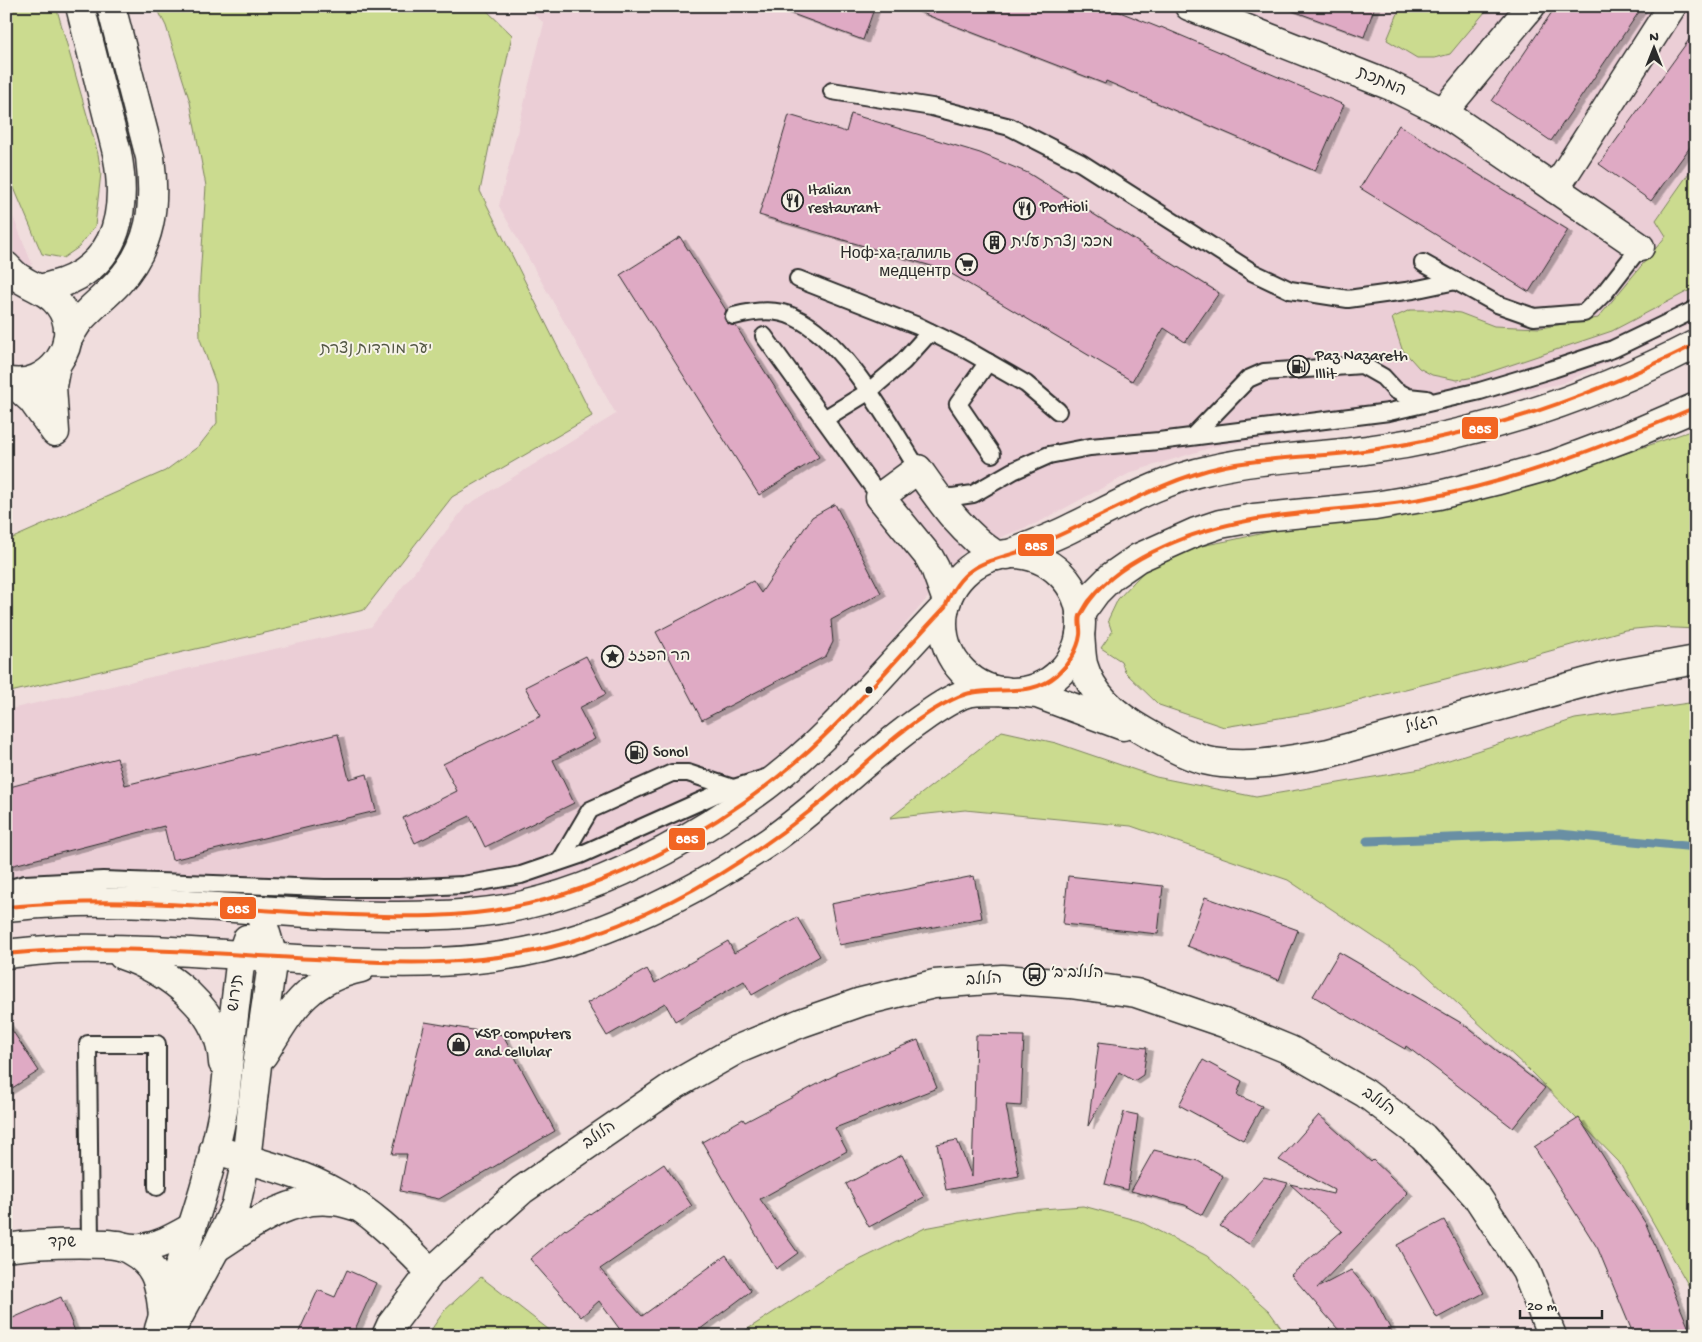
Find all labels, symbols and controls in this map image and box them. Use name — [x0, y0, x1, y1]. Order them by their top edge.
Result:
north arrow — [1630, 22, 1680, 72]
text: N — [1649, 29, 1659, 46]
street label: המתכת — [1353, 64, 1409, 102]
place label: Italian restaurant — [808, 182, 881, 219]
restaurant icon: Italian restaurant — [780, 188, 804, 212]
restaurant icon: Portioli — [1012, 196, 1036, 220]
place label: Portioli — [1039, 199, 1088, 218]
building icon: מכבי נצרת עלית — [983, 231, 1007, 255]
place label: מכבי נצרת עלית — [1010, 232, 1113, 253]
place label: Ноф-ха-галиль медцентр — [840, 245, 951, 283]
supermarket icon: Ноф-ха-галиль медцентр — [955, 252, 979, 276]
park label: יער מורדות נצרת — [319, 341, 432, 360]
place label: Paz Nazareth Illit — [1314, 348, 1408, 385]
fuel station icon: Paz Nazareth Illit — [1287, 354, 1311, 378]
line badge: 885 — [1461, 416, 1499, 440]
text: 885 — [1469, 422, 1492, 439]
line badge: 885 — [1017, 533, 1055, 557]
text: 885 — [1025, 539, 1048, 556]
place icon: הר הפזז — [600, 645, 624, 669]
place label: הר הפזז — [628, 648, 690, 667]
unlabelled marker — [864, 685, 874, 695]
street label: הגליל — [1403, 710, 1441, 740]
fuel station icon: Sonol — [625, 741, 649, 765]
place label: Sonol — [653, 744, 688, 763]
line badge: 885 — [668, 827, 706, 851]
text: 885 — [676, 832, 699, 849]
line badge: 885 — [219, 896, 257, 920]
text: 885 — [227, 902, 250, 919]
bus stop icon: הלולב ב׳ — [1023, 962, 1047, 986]
place label: הלולב ב׳ — [1051, 963, 1104, 984]
street label: הלולב — [965, 969, 1003, 991]
street label: תירוש — [225, 973, 249, 1013]
place label: KSP computers and cellular — [475, 1026, 572, 1063]
shop icon: KSP computers and cellular — [447, 1032, 471, 1056]
street label: הלולב — [1358, 1083, 1399, 1121]
street label: הלולב — [579, 1116, 620, 1154]
street label: שקד — [48, 1234, 76, 1254]
scale bar — [1520, 1287, 1602, 1319]
text: 20 m — [1527, 1298, 1557, 1316]

